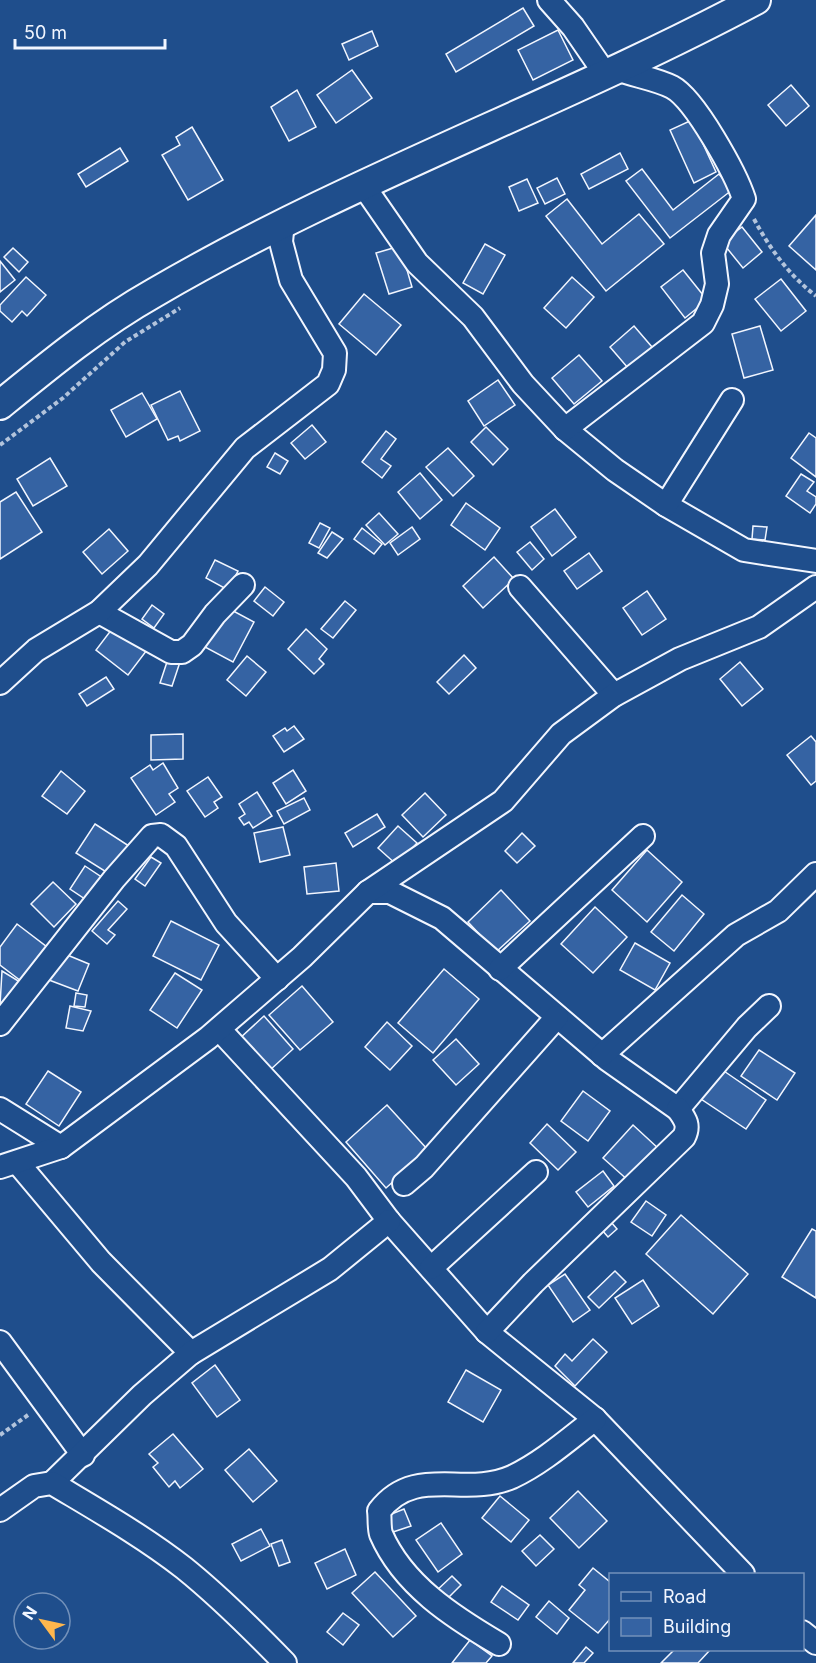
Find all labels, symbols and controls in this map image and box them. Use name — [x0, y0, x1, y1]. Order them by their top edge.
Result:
scale bar — [15, 12, 165, 50]
text: 50 m — [24, 22, 67, 43]
legend — [609, 1573, 804, 1651]
text: Road — [663, 1586, 706, 1607]
north arrow — [12, 1591, 72, 1651]
text: N — [18, 1602, 41, 1623]
text: Building — [663, 1616, 731, 1637]

